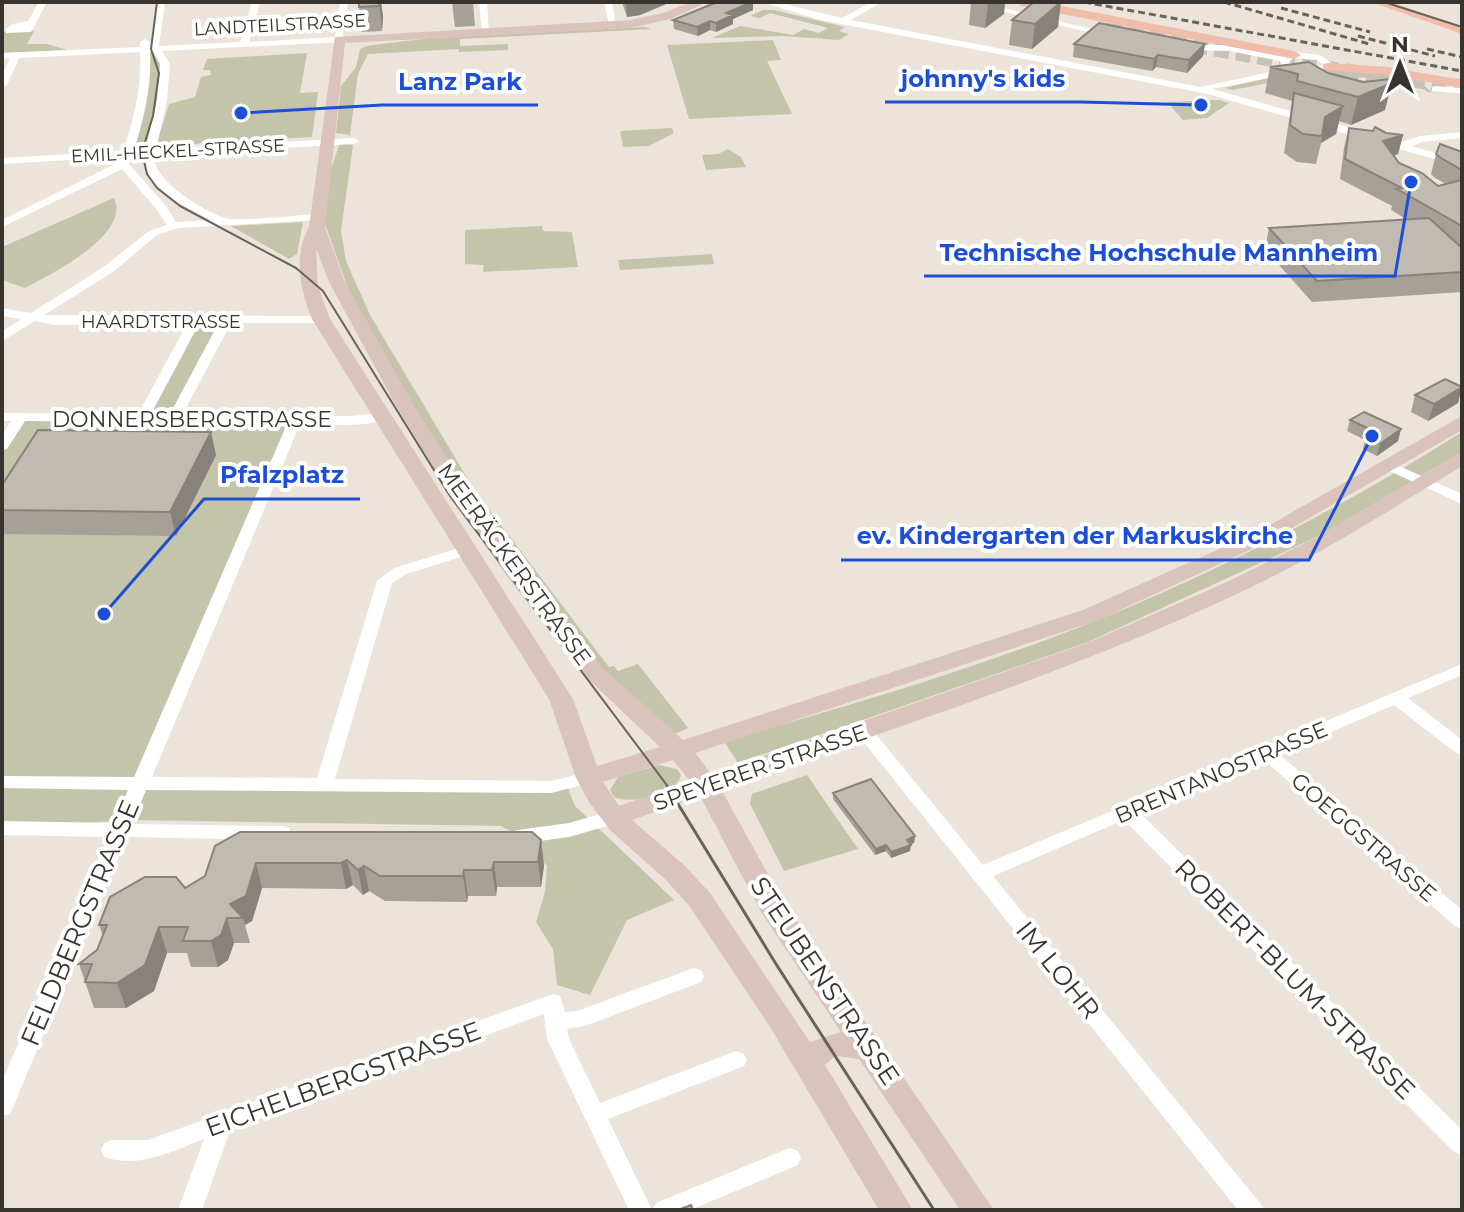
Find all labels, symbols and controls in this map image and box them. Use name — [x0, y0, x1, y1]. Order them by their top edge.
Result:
street label: LANDTEILSTRASSE — [193, 10, 367, 40]
north arrow — [1360, 24, 1440, 104]
text: N — [1391, 31, 1409, 58]
callout: johnny's kids — [885, 54, 1081, 102]
callout: Lanz Park — [382, 57, 538, 105]
text: johnny's kids — [898, 64, 1065, 93]
text: Lanz Park — [398, 67, 522, 96]
street label: EMIL-HECKEL-STRASSE — [70, 134, 286, 168]
callout: Technische Hochschule Mannheim — [924, 228, 1395, 276]
text: Technische Hochschule Mannheim — [940, 238, 1378, 267]
street label: HAARDTSTRASSE — [81, 311, 241, 333]
street label: DONNERSBERGSTRASSE — [52, 406, 332, 433]
callout: Pfalzplatz — [204, 451, 360, 499]
street label: MEERÄCKERSTRASSE — [432, 458, 597, 671]
text: Pfalzplatz — [220, 460, 344, 489]
callout: ev. Kindergarten der Markuskirche — [841, 512, 1309, 560]
text: ev. Kindergarten der Markuskirche — [857, 521, 1293, 550]
street label: BRENTANOSTRASSE — [1111, 715, 1332, 830]
street label: SPEYERER STRASSE — [650, 718, 870, 817]
street label: GOEGGSTRASSE — [1286, 767, 1442, 908]
street label: FELDBERGSTRASSE — [14, 795, 146, 1051]
street label: ROBERT-BLUM-STRASSE — [1168, 852, 1422, 1106]
street label: STEUBENSTRASSE — [743, 871, 907, 1091]
street label: IM LOHR — [1009, 915, 1107, 1025]
street label: EICHELBERGSTRASSE — [201, 1014, 485, 1144]

